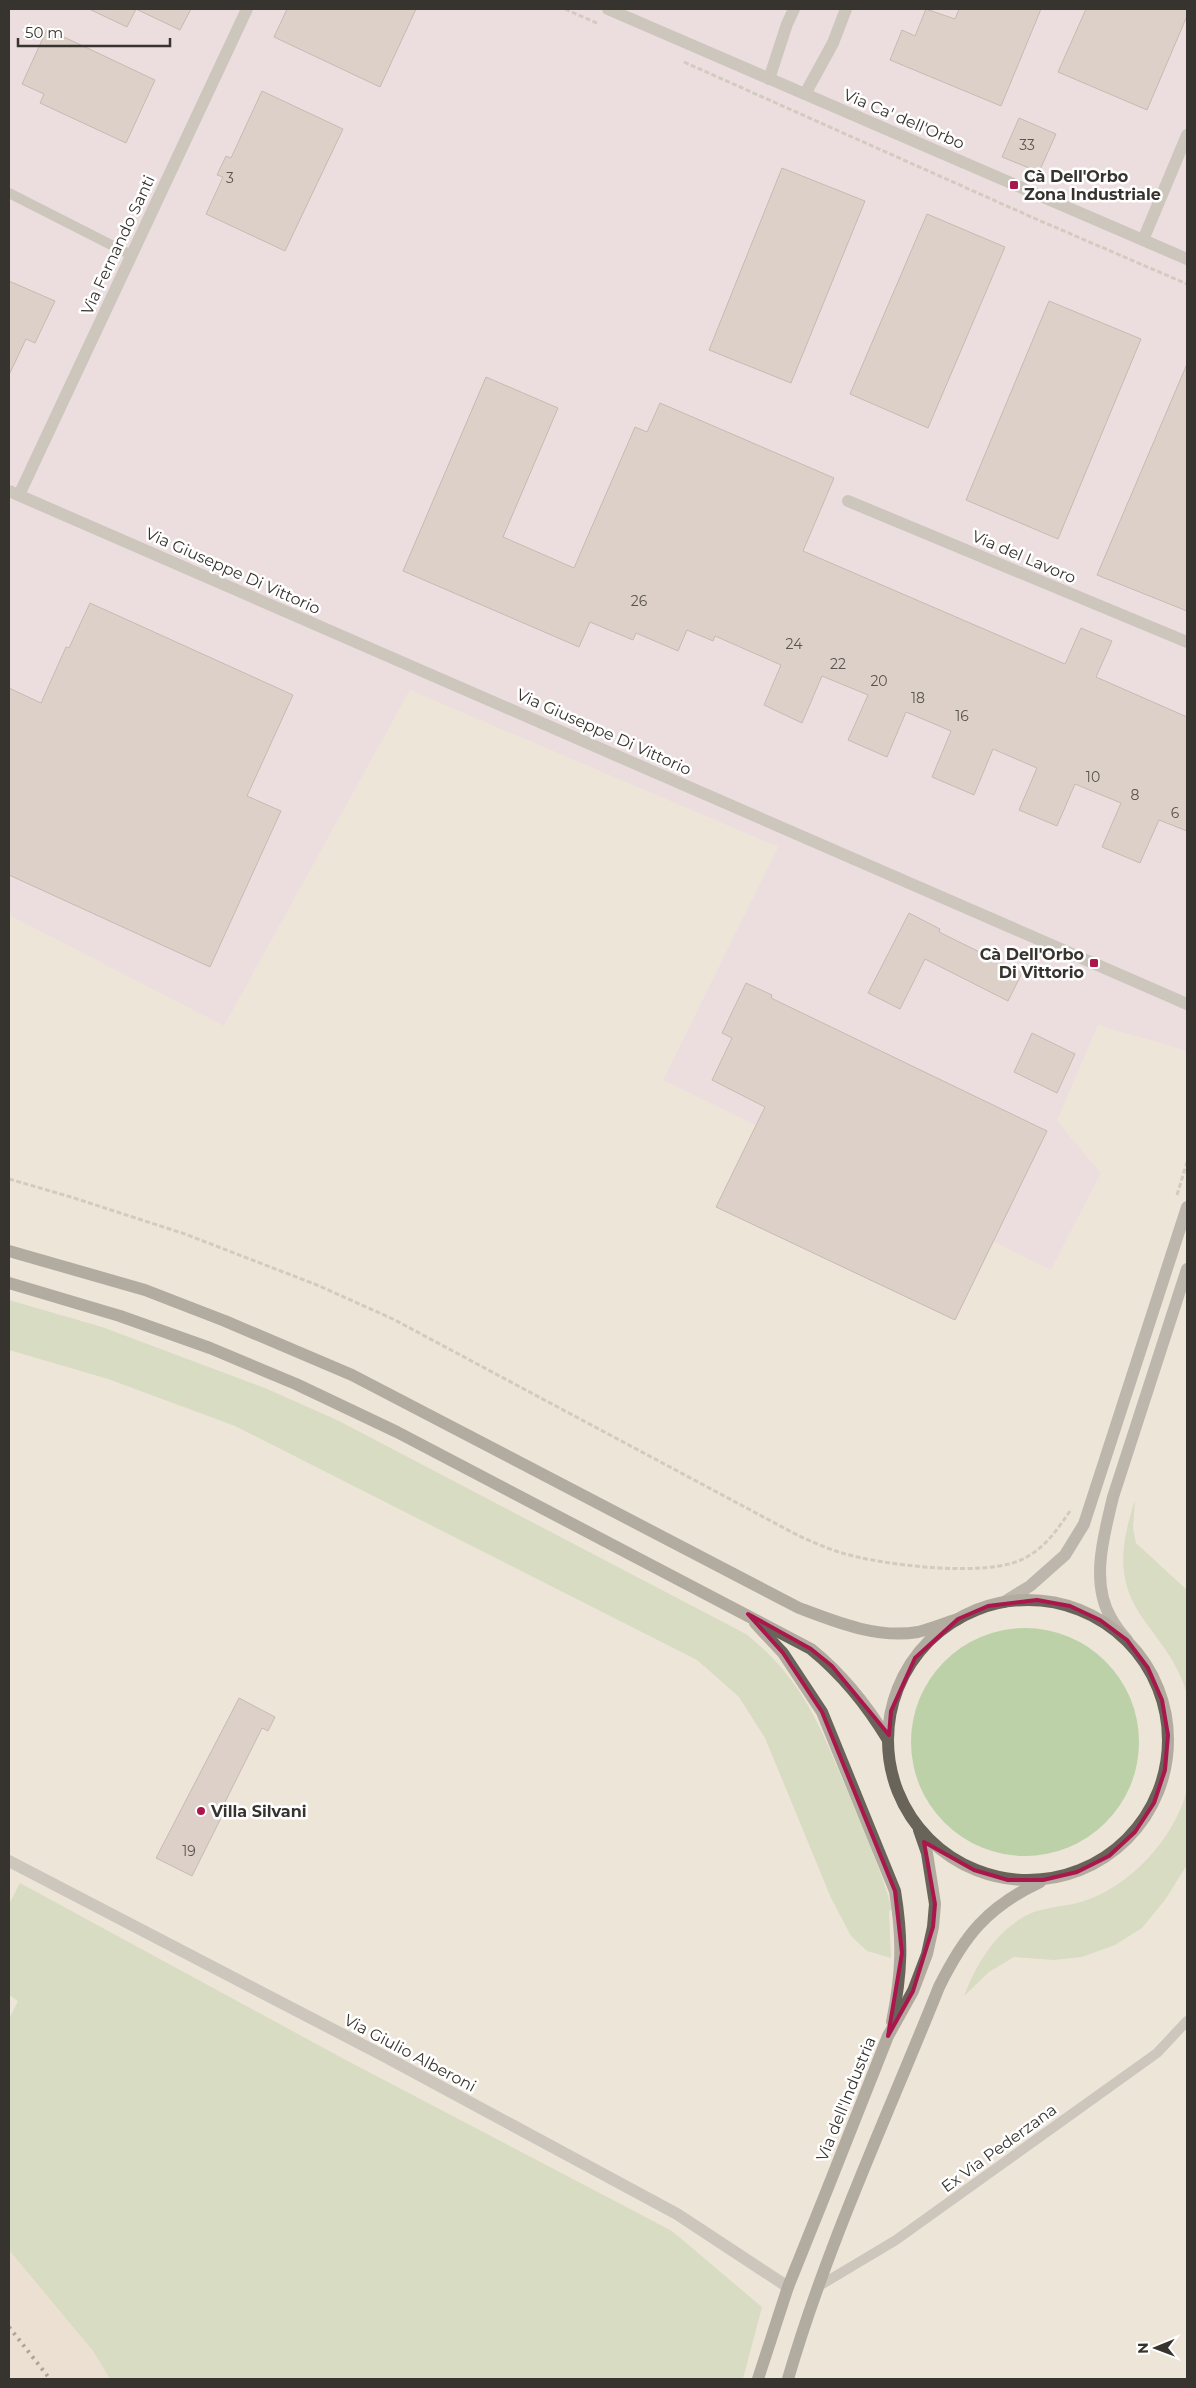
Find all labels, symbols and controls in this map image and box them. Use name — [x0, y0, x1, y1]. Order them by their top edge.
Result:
scale bar — [18, 15, 170, 47]
text: 50 m — [25, 23, 63, 42]
street label: Via Ca' dell'Orbo — [841, 85, 967, 153]
house number: 33 — [1019, 136, 1035, 154]
place label: Cà Dell'Orbo Zona Industriale — [1024, 167, 1161, 204]
house number: 3 — [226, 169, 234, 187]
street label: Via Fernando Santi — [77, 172, 159, 318]
marker: Cà Dell'Orbo Zona Industriale — [1008, 179, 1020, 191]
street label: Via Giuseppe Di Vittorio — [143, 524, 323, 618]
street label: Via del Lavoro — [969, 527, 1079, 587]
house number: 26 — [631, 592, 648, 610]
house number: 24 — [786, 635, 803, 653]
house number: 22 — [830, 655, 846, 673]
house number: 20 — [870, 672, 888, 690]
street label: Via Giuseppe Di Vittorio — [514, 685, 694, 779]
house number: 18 — [911, 689, 925, 707]
house number: 16 — [955, 707, 969, 725]
house number: 10 — [1086, 768, 1100, 786]
house number: 8 — [1131, 786, 1140, 804]
house number: 6 — [1171, 804, 1180, 822]
place label: Cà Dell'Orbo Di Vittorio — [980, 945, 1084, 982]
marker: Cà Dell'Orbo Di Vittorio — [1088, 957, 1100, 969]
place label: Villa Silvani — [210, 1802, 307, 1821]
marker: Villa Silvani — [195, 1805, 207, 1817]
house number: 19 — [182, 1842, 196, 1860]
street label: Via Giulio Alberoni — [341, 2010, 479, 2096]
street label: Via dell'Industria — [812, 2034, 880, 2164]
street label: Ex Via Pederzana — [938, 2100, 1060, 2196]
north arrow — [1131, 2323, 1181, 2373]
text: N — [1134, 2342, 1152, 2354]

